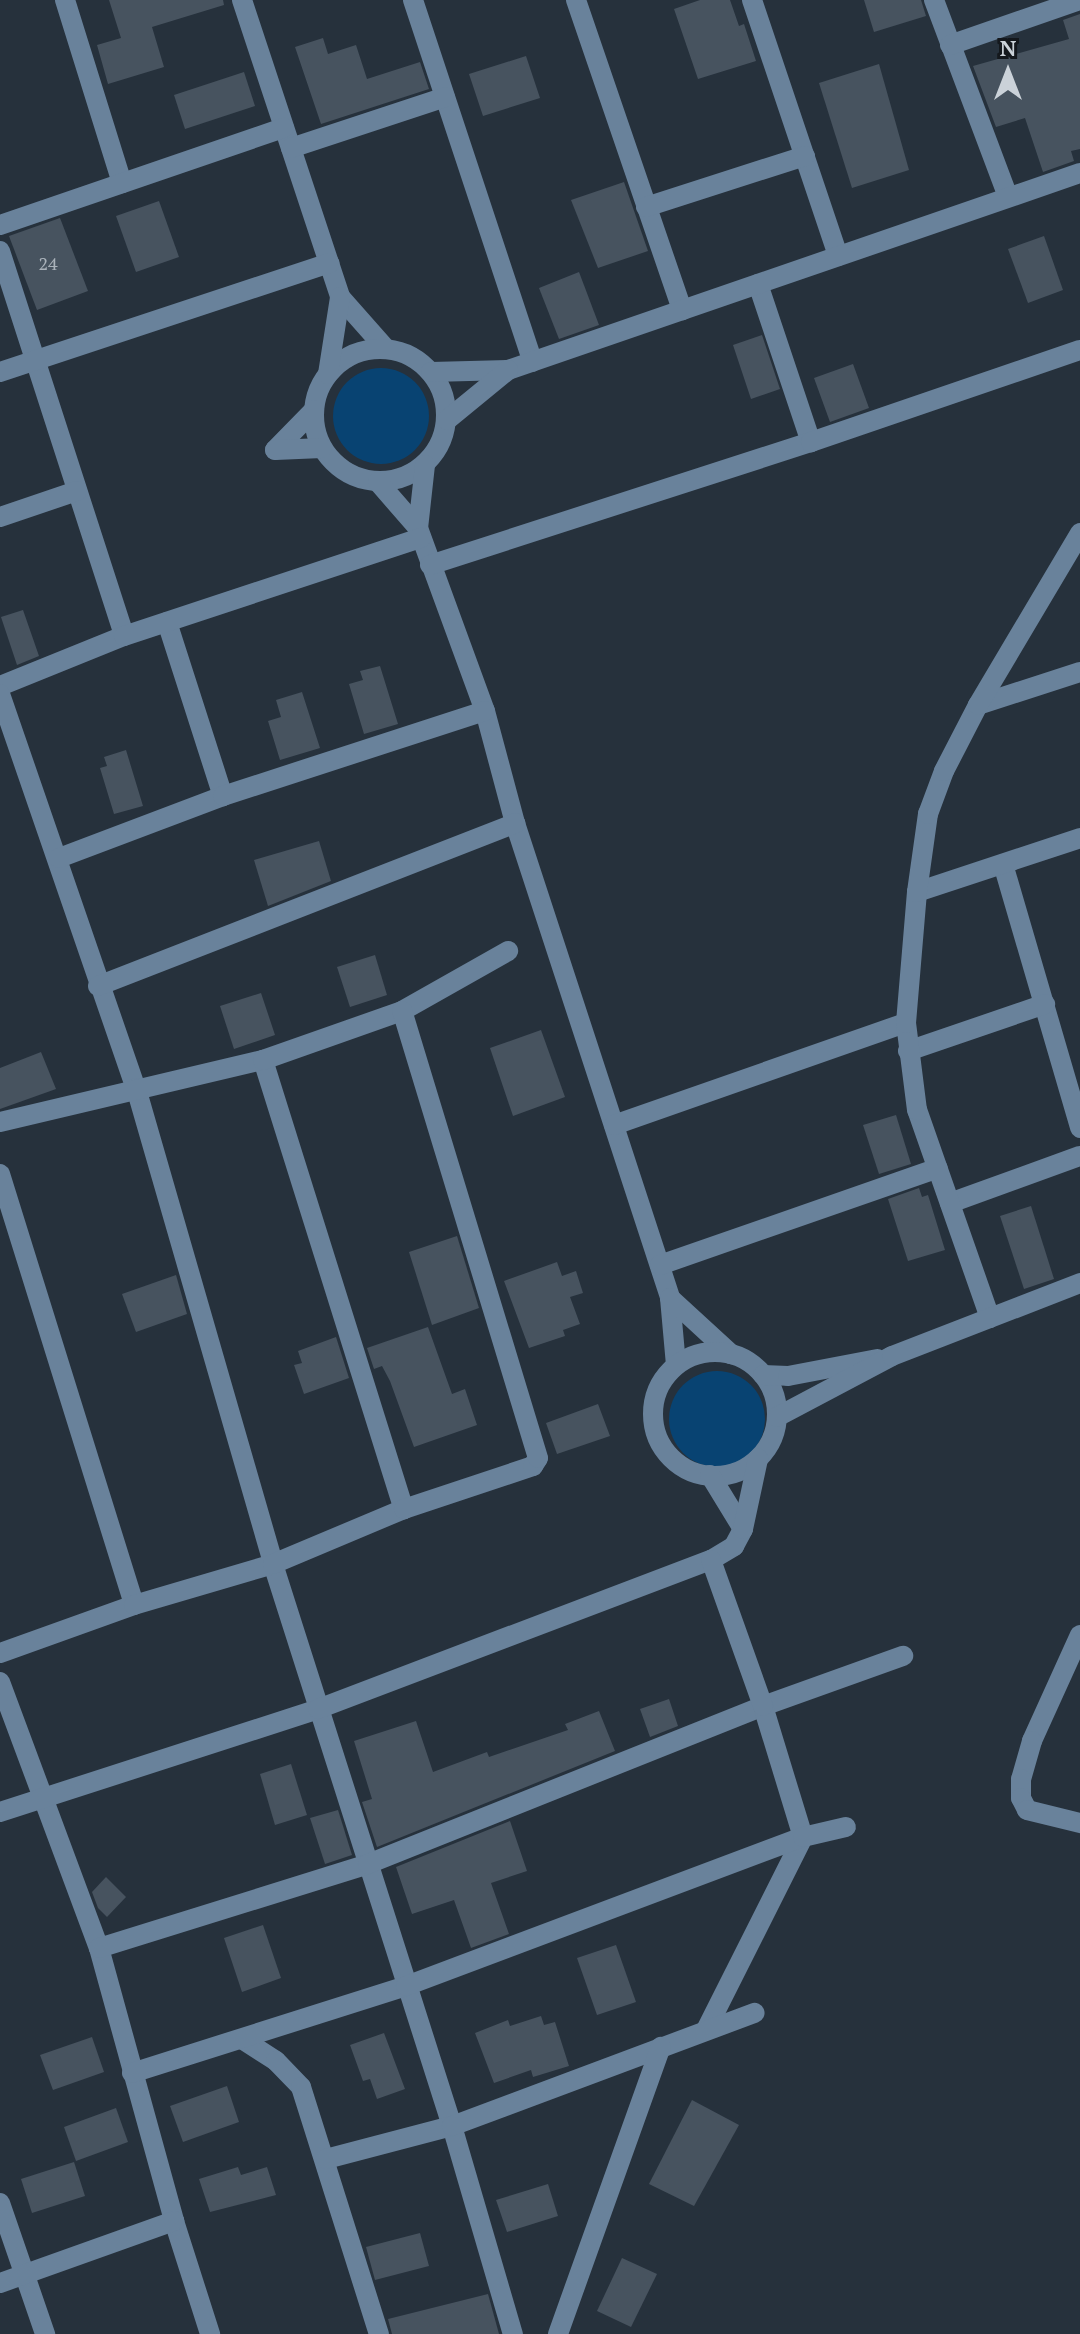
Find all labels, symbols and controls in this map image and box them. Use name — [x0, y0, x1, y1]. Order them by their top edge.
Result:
north arrow — [968, 32, 1048, 112]
text: N — [1000, 33, 1016, 62]
house number: 24 — [38, 252, 58, 274]

